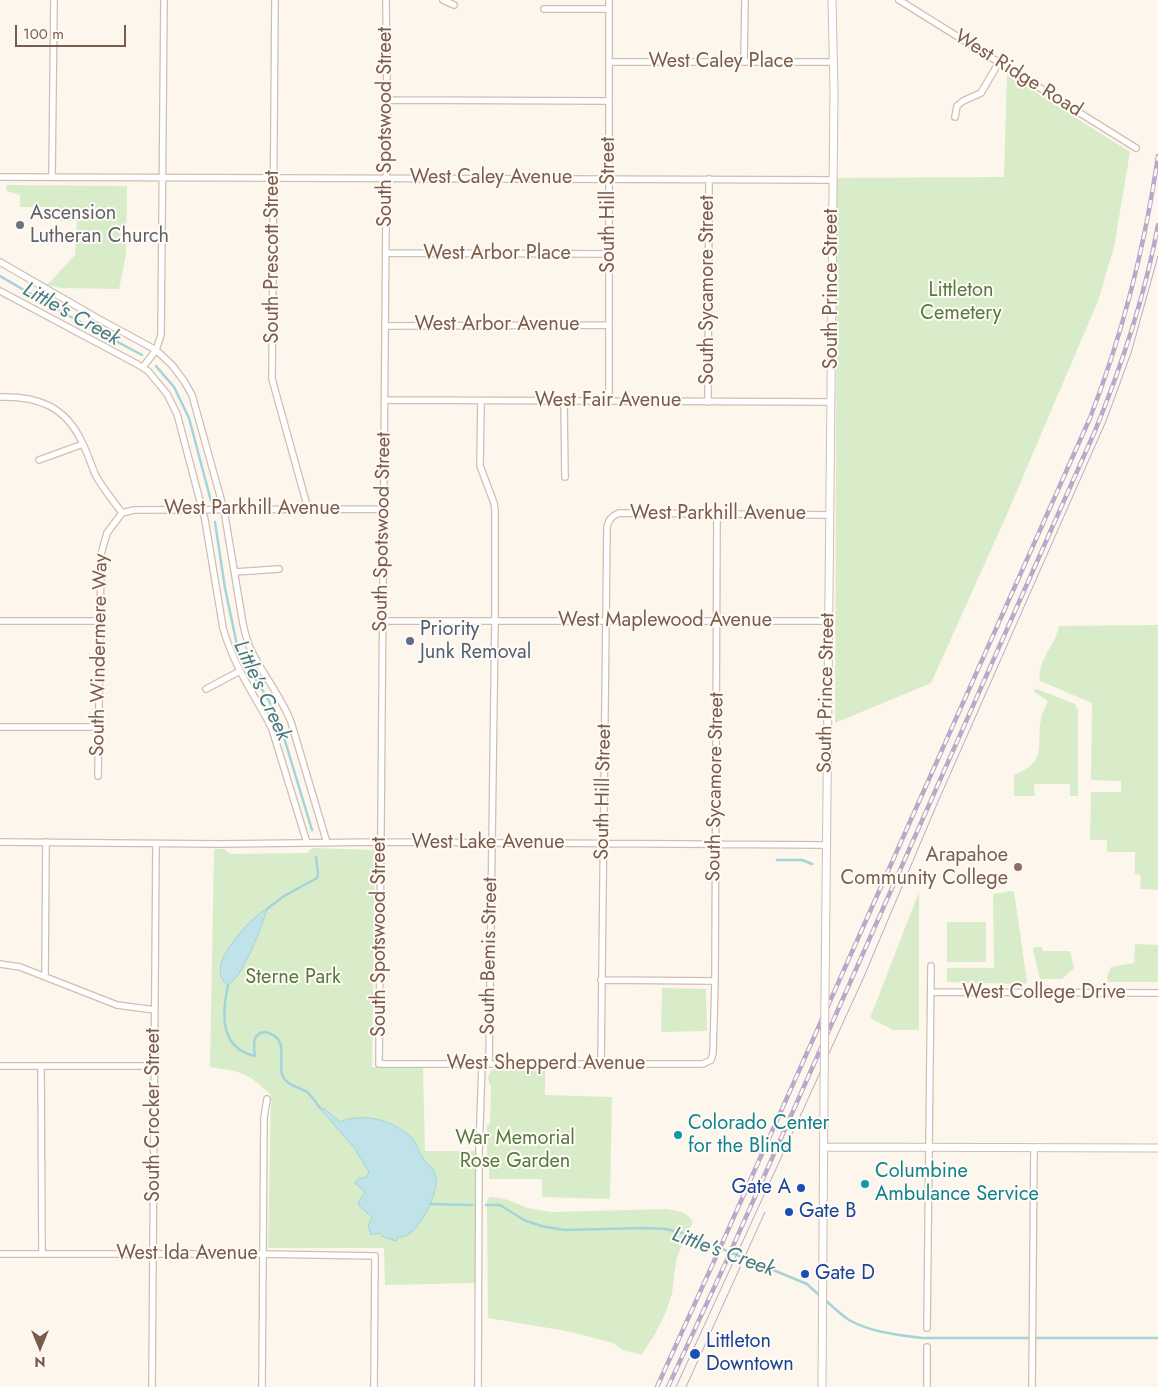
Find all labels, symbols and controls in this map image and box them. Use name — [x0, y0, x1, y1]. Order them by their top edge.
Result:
scale bar — [18, 15, 129, 47]
text: 100 m — [23, 23, 64, 45]
street label: West Ridge Road — [950, 25, 1086, 123]
street label: South Spotswood Street — [374, 27, 398, 227]
street label: West Caley Place — [648, 50, 794, 74]
street label: South Hill Street — [597, 137, 621, 273]
street label: West Caley Avenue — [410, 166, 572, 190]
street label: South Prescott Street — [261, 171, 285, 343]
street label: South Sycamore Street — [696, 195, 720, 385]
place label: Ascension Lutheran Church — [30, 202, 169, 249]
street label: South Prince Street — [820, 209, 844, 369]
marker: Ascension Lutheran Church — [14, 219, 26, 231]
street label: West Arbor Place — [423, 242, 571, 266]
water label: Little's Creek — [18, 278, 124, 352]
park label: Littleton Cemetery — [920, 279, 1002, 326]
street label: West Arbor Avenue — [415, 313, 579, 337]
street label: West Fair Avenue — [535, 389, 681, 413]
street label: South Spotswood Street — [369, 432, 397, 632]
street label: West Parkhill Avenue — [164, 497, 340, 521]
street label: West Parkhill Avenue — [630, 502, 806, 526]
street label: South Windermere Way — [86, 553, 114, 757]
street label: West Maplewood Avenue — [558, 609, 772, 633]
street label: South Prince Street — [814, 613, 840, 773]
place label: Priority Junk Removal — [420, 618, 531, 665]
marker: Priority Junk Removal — [404, 635, 416, 647]
water label: Little's Creek — [227, 637, 295, 745]
street label: South Sycamore Street — [702, 692, 730, 882]
street label: South Hill Street — [591, 724, 617, 860]
street label: West Lake Avenue — [411, 831, 565, 855]
street label: South Spotswood Street — [368, 837, 392, 1037]
place label: Arapahoe Community College — [841, 844, 1008, 891]
marker: Arapahoe Community College — [1012, 861, 1024, 873]
street label: South Bemis Street — [477, 877, 503, 1035]
park label: Sterne Park — [245, 966, 341, 990]
street label: West College Drive — [962, 981, 1126, 1005]
street label: South Crocker Street — [142, 1028, 166, 1202]
street label: West Shepperd Avenue — [447, 1052, 645, 1076]
place label: Colorado Center for the Blind — [688, 1112, 829, 1159]
park label: War Memorial Rose Garden — [455, 1127, 575, 1174]
marker: Colorado Center for the Blind — [672, 1129, 684, 1141]
place label: Columbine Ambulance Service — [875, 1160, 1039, 1207]
place label: Gate A — [732, 1176, 791, 1200]
marker: Columbine Ambulance Service — [859, 1178, 871, 1190]
marker: Gate A — [795, 1182, 807, 1194]
place label: Gate B — [799, 1200, 856, 1224]
marker: Gate B — [783, 1206, 795, 1218]
water label: Little's Creek — [668, 1223, 778, 1283]
street label: West Ida Avenue — [116, 1242, 258, 1266]
place label: Gate D — [815, 1262, 875, 1286]
marker: Gate D — [799, 1268, 811, 1280]
north arrow — [15, 1322, 65, 1372]
place label: Littleton Downtown — [706, 1330, 794, 1377]
marker: Littleton Downtown — [688, 1347, 702, 1361]
text: N — [34, 1352, 46, 1372]

